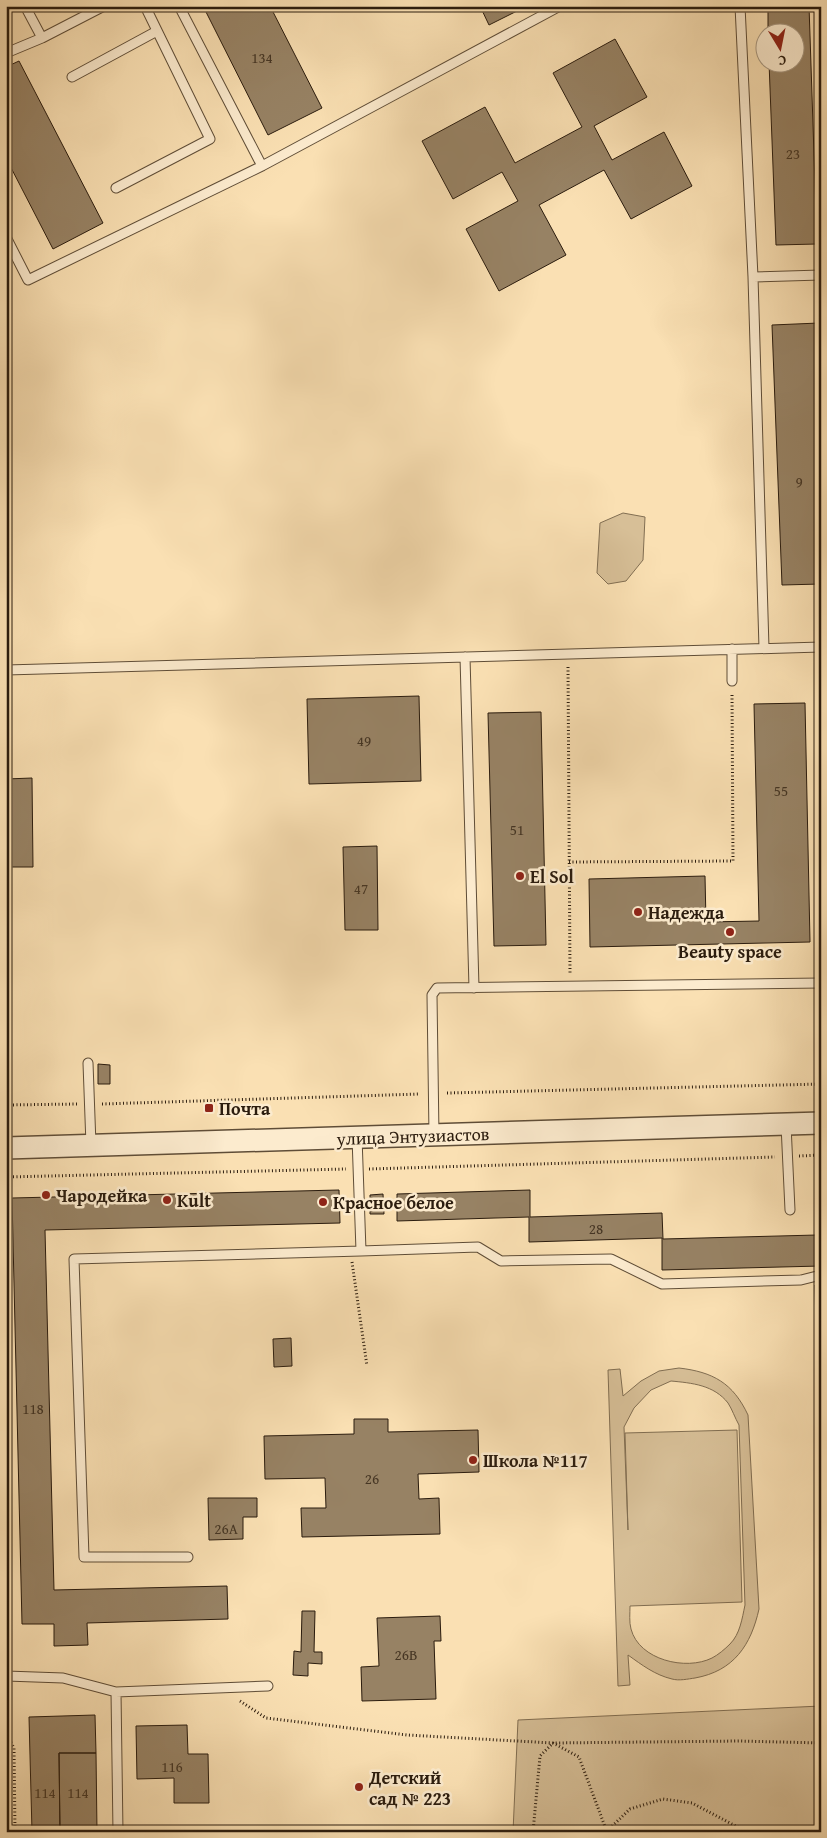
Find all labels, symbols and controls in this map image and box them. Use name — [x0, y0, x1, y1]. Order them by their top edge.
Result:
north arrow — [754, 22, 804, 72]
house number: 134 — [251, 47, 273, 68]
text: С — [777, 50, 788, 71]
house number: 23 — [786, 143, 800, 164]
house number: 9 — [795, 471, 803, 492]
house number: 49 — [357, 730, 371, 751]
house number: 55 — [774, 780, 788, 801]
house number: 51 — [510, 819, 524, 840]
place label: El Sol — [530, 863, 574, 890]
marker: El Sol — [514, 870, 526, 882]
house number: 47 — [354, 878, 368, 899]
place label: Надежда — [648, 899, 725, 926]
marker: Надежда — [632, 906, 644, 918]
marker: Beauty space — [724, 926, 736, 938]
place label: Beauty space — [678, 938, 782, 965]
place label: Почта — [219, 1095, 271, 1122]
marker: Почта — [203, 1102, 215, 1114]
street label: улица Энтузиастов — [335, 1120, 490, 1152]
place label: Чародейка — [56, 1182, 148, 1209]
place label: Kult — [177, 1187, 211, 1214]
marker: Чародейка — [40, 1189, 52, 1201]
place label: Красное белое — [333, 1189, 454, 1216]
marker: Kult — [161, 1194, 173, 1206]
marker: Красное белое — [317, 1196, 329, 1208]
house number: 28 — [589, 1218, 603, 1239]
house number: 118 — [22, 1398, 44, 1419]
place label: Школа №117 — [483, 1447, 588, 1474]
marker: Школа №117 — [467, 1454, 479, 1466]
house number: 26 — [365, 1468, 379, 1489]
house number: 26А — [214, 1518, 238, 1539]
house number: 26В — [395, 1644, 417, 1665]
house number: 116 — [161, 1756, 183, 1777]
place label: Детский сад № 223 — [368, 1764, 451, 1812]
marker: Детский сад № 223 — [353, 1781, 365, 1793]
house number: 114 — [34, 1782, 56, 1803]
house number: 114 — [67, 1782, 89, 1803]

